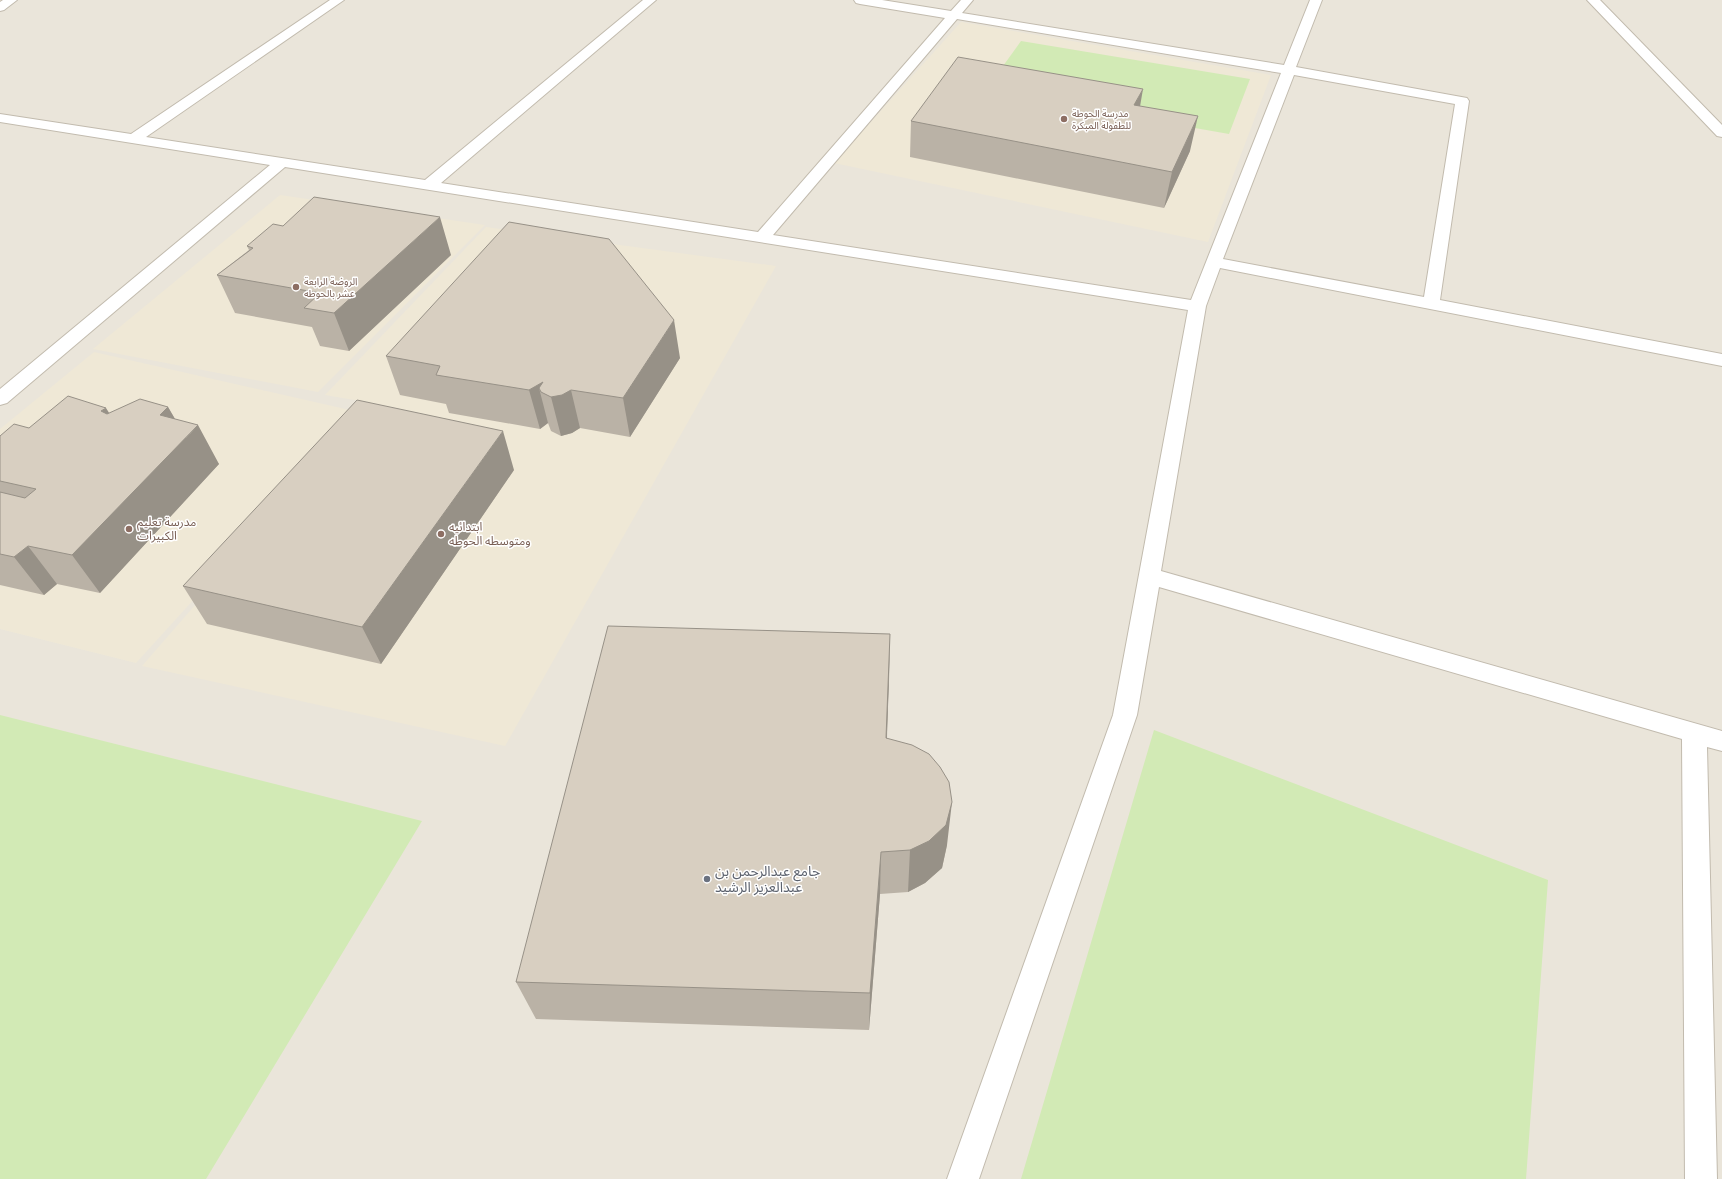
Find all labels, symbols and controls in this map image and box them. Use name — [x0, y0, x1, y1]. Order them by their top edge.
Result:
place label: مدرسة الحوطة للطفولة المبكرة — [1072, 107, 1131, 132]
marker: مدرسة الحوطة للطفولة المبكرة — [1059, 114, 1069, 124]
place label: الروضة الرابعة عشر بالحوطه — [304, 275, 357, 300]
marker: الروضة الرابعة عشر بالحوطه — [291, 282, 301, 292]
place label: مدرسة تعليم الكبيرات — [137, 514, 196, 544]
place label: ابتدائيه ومتوسطه الحوطه — [449, 519, 531, 549]
marker: مدرسة تعليم الكبيرات — [124, 524, 134, 534]
marker: ابتدائيه ومتوسطه الحوطه — [436, 529, 446, 539]
place label: جامع عبدالرحمن بن عبدالعزيز الرشيد — [715, 862, 820, 896]
marker: جامع عبدالرحمن بن عبدالعزيز الرشيد — [702, 874, 712, 884]

